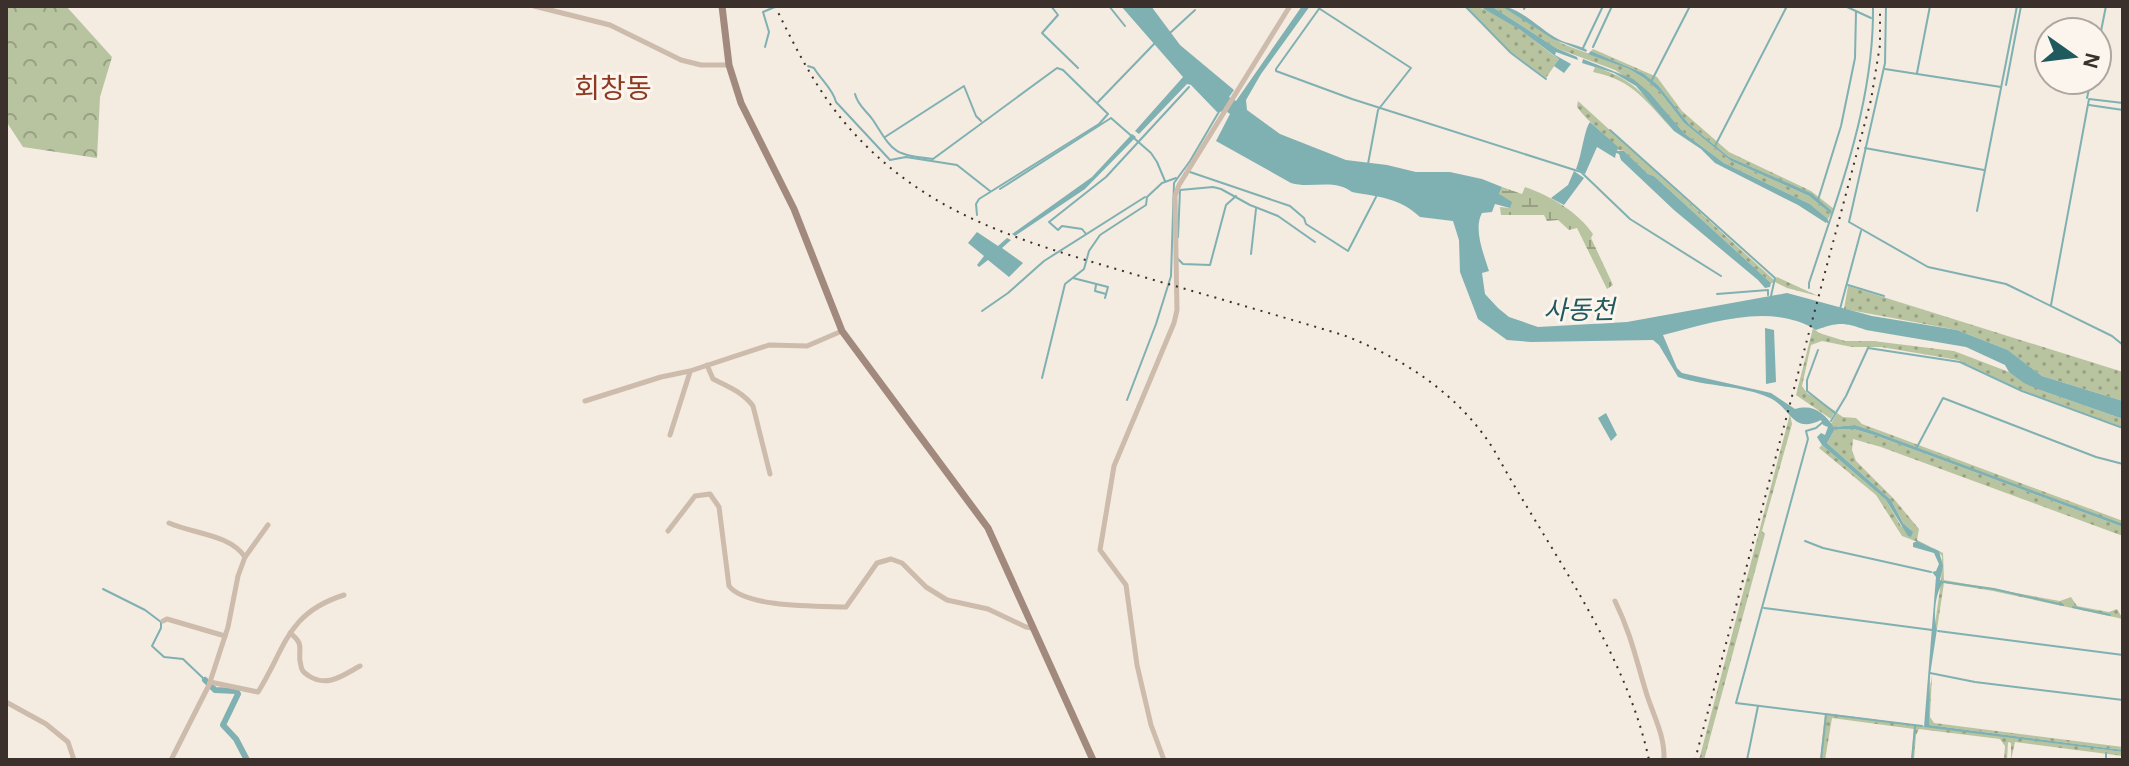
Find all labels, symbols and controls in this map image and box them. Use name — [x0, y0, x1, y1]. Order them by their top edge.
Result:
north arrow — [2033, 16, 2113, 96]
text: N — [2079, 51, 2104, 71]
district label: 회창동 — [574, 74, 652, 104]
water label: 사동천 — [1543, 296, 1618, 325]

